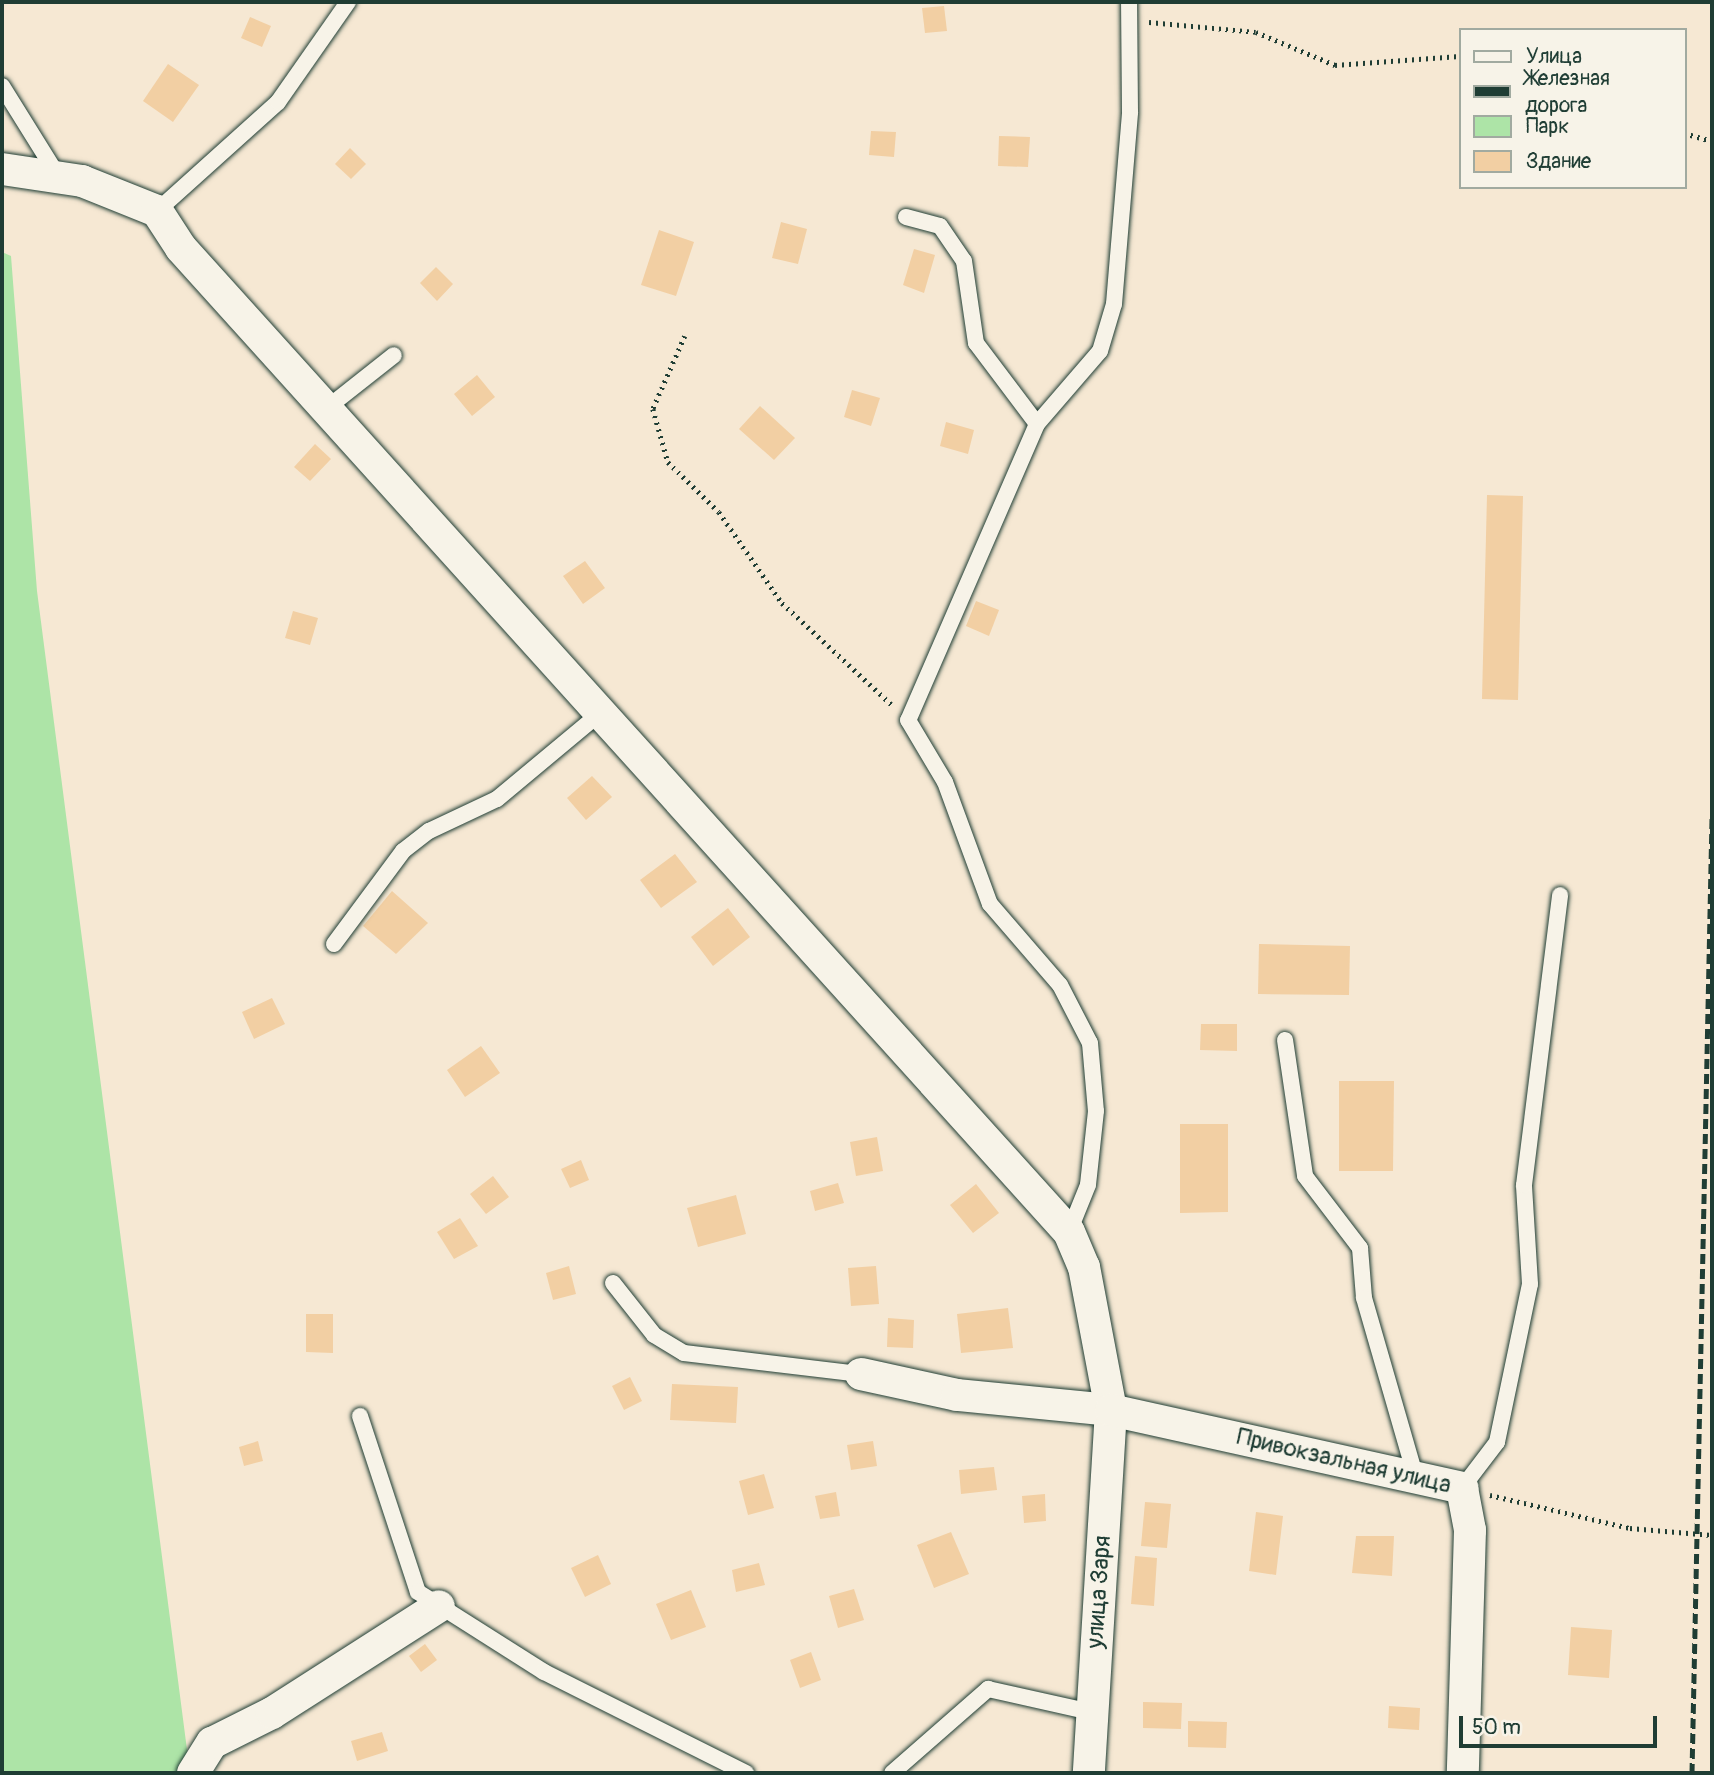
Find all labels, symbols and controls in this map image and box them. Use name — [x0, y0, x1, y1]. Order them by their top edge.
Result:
legend — [1458, 28, 1686, 189]
text: Улица — [1526, 43, 1582, 70]
text: Железная дорога — [1525, 65, 1610, 119]
text: Парк — [1526, 113, 1569, 140]
text: Здание — [1526, 148, 1591, 175]
street label: Привокзальная улица — [1234, 1422, 1454, 1500]
street label: улица Заря — [1081, 1535, 1117, 1649]
scale bar — [1462, 1702, 1660, 1746]
text: 50 m — [1472, 1714, 1521, 1741]

